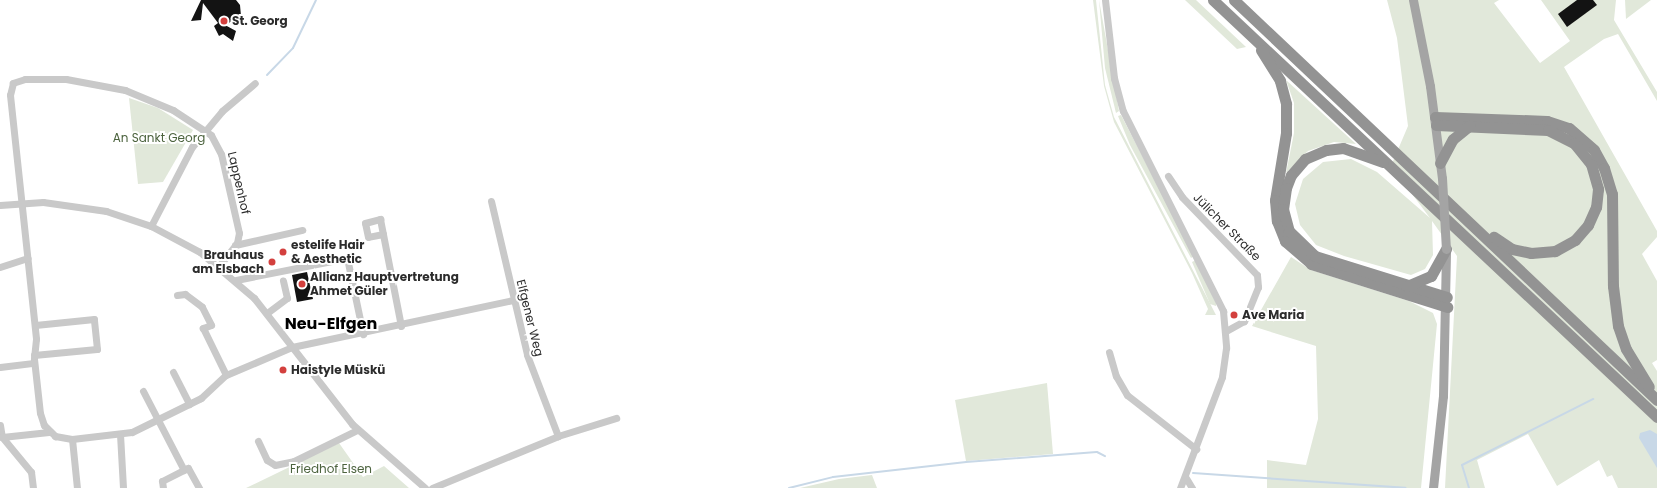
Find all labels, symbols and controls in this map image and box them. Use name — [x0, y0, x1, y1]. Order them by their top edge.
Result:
place label: St. Georg — [232, 14, 288, 28]
marker: St. Georg — [219, 16, 229, 26]
park label: An Sankt Georg — [113, 131, 205, 145]
street label: Lappenhof — [225, 150, 253, 216]
street label: Jülicher Straße — [1190, 190, 1264, 264]
place label: estelife Hair & Aesthetic — [291, 238, 364, 266]
marker: estelife Hair & Aesthetic — [278, 247, 288, 257]
place label: Brauhaus am Elsbach — [192, 248, 264, 276]
marker: Brauhaus am Elsbach — [267, 257, 277, 267]
place label: Allianz Hauptvertretung Ahmet Güler — [310, 270, 459, 298]
street label: Elfgener Weg — [513, 278, 547, 358]
marker: Allianz Hauptvertretung Ahmet Güler — [297, 279, 307, 289]
place label: Ave Maria — [1242, 308, 1304, 322]
marker: Ave Maria — [1229, 310, 1239, 320]
district label: Neu-Elfgen — [285, 314, 377, 334]
place label: Haistyle Müskü — [291, 363, 385, 377]
marker: Haistyle Müskü — [278, 365, 288, 375]
park label: Friedhof Elsen — [290, 462, 372, 476]

